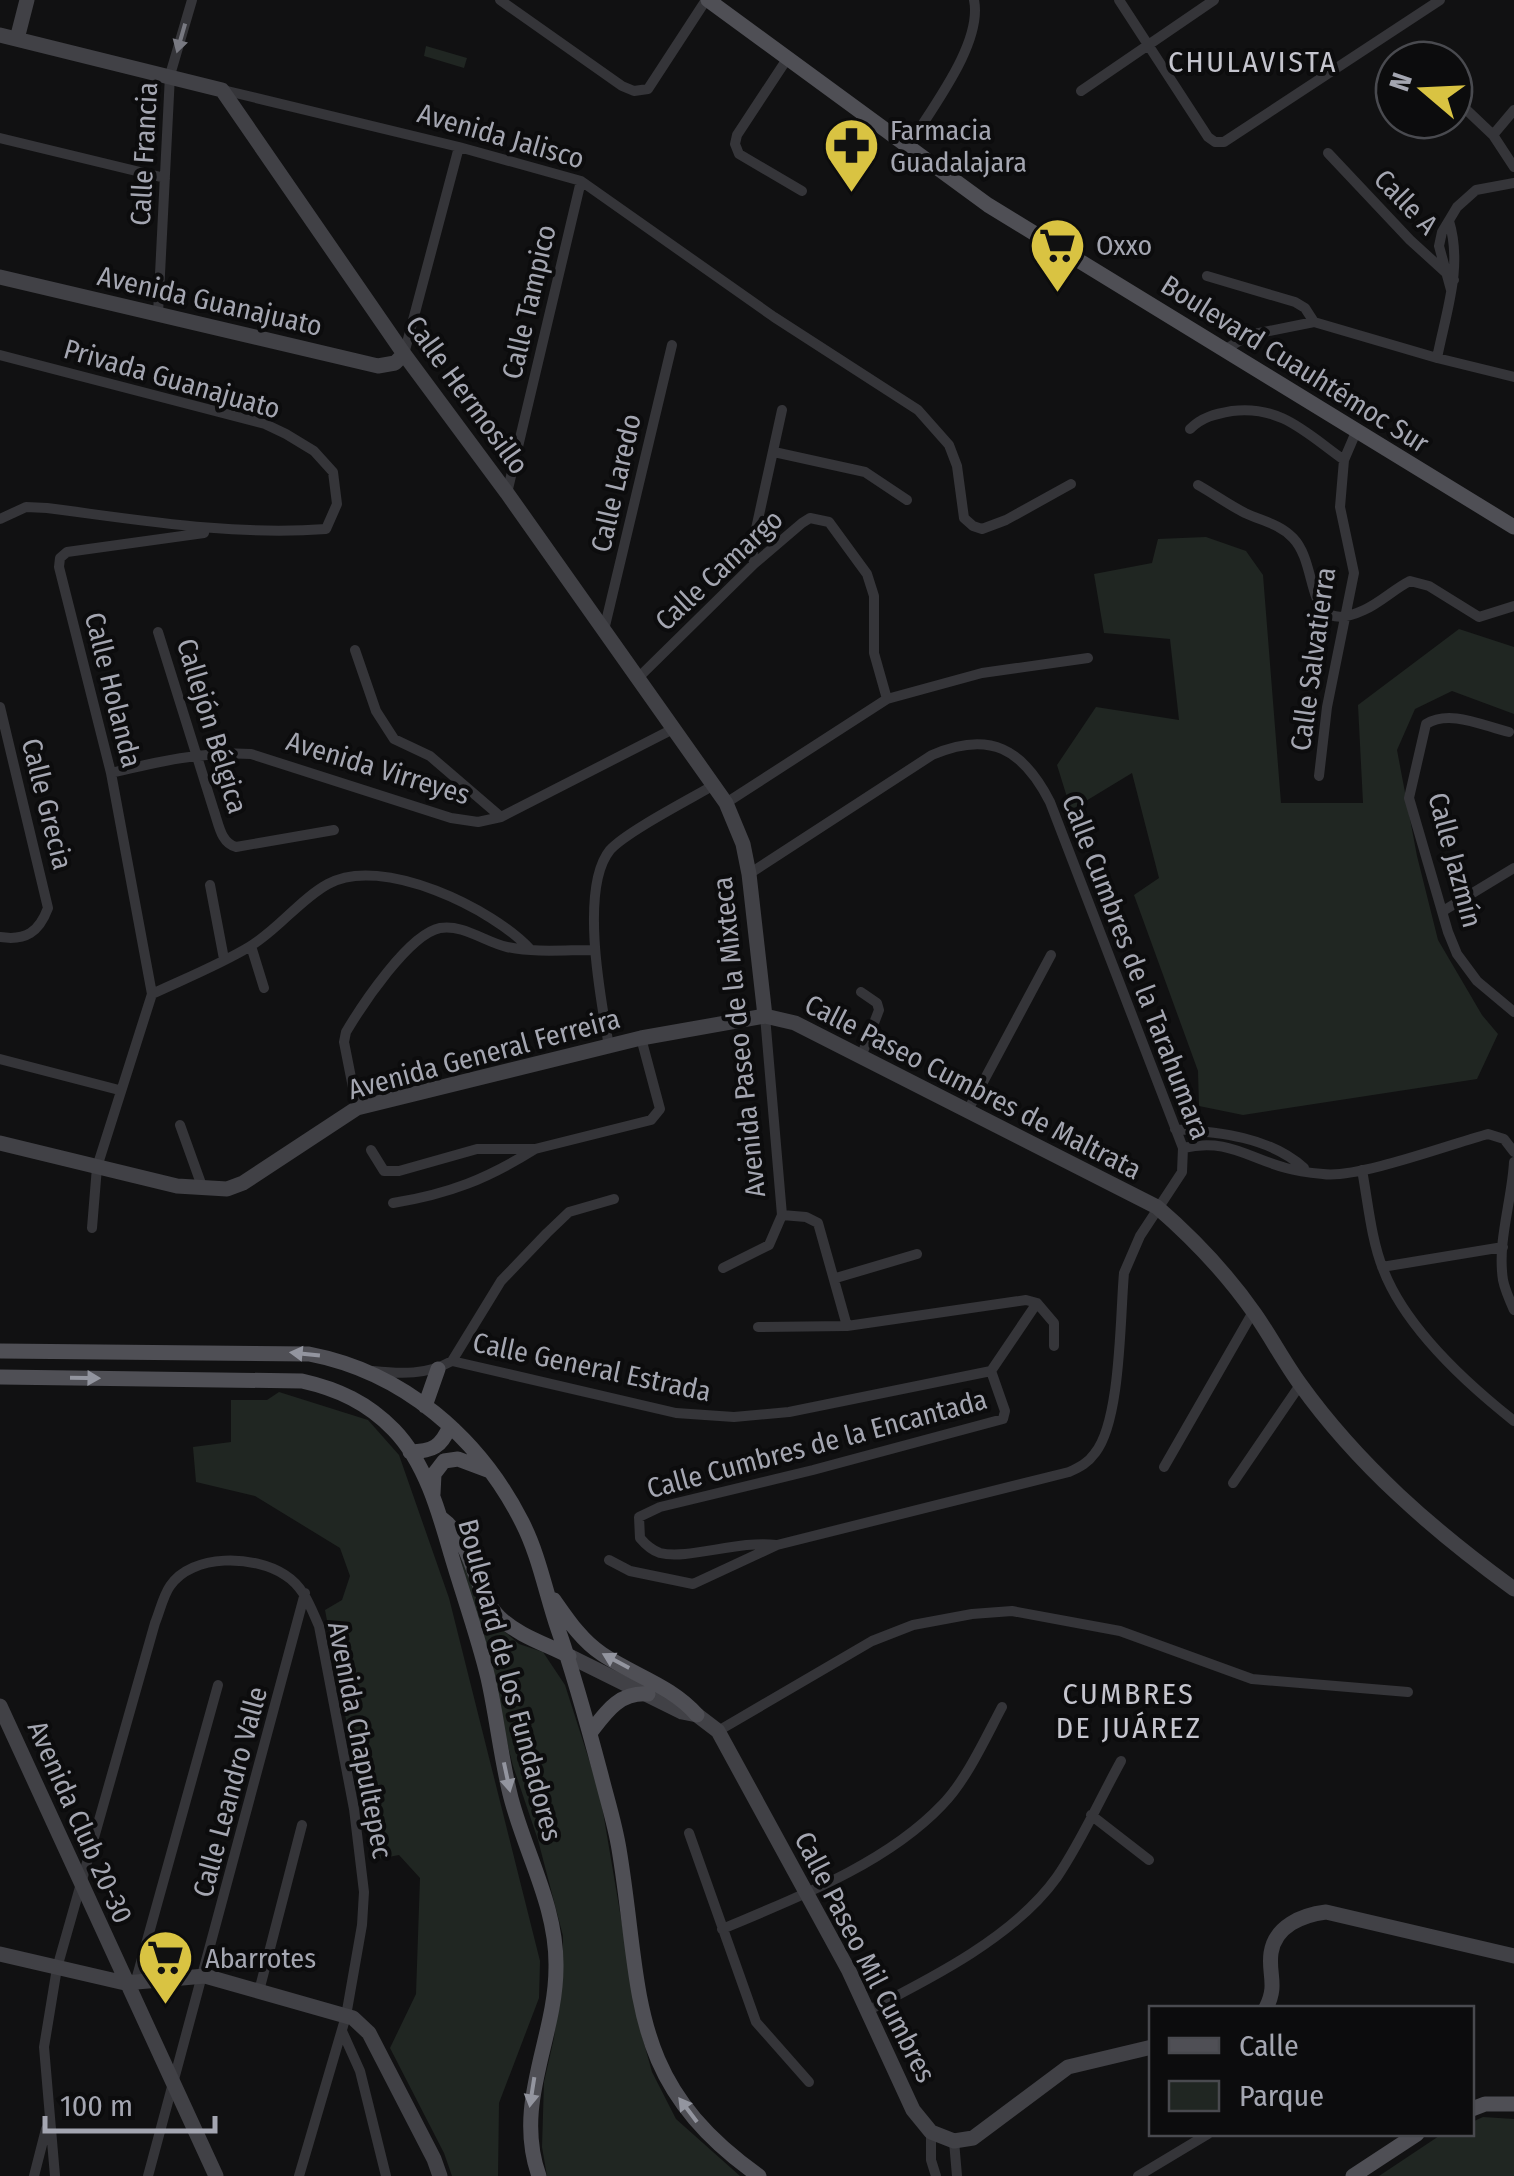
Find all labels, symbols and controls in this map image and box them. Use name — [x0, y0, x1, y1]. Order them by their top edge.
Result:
one-way arrow — [173, 22, 189, 53]
north arrow — [1374, 40, 1474, 140]
district label: CHULAVISTA — [1168, 44, 1338, 80]
text: N — [1383, 69, 1419, 95]
street label: Calle Francia — [124, 81, 164, 227]
street label: Avenida Jalisco — [414, 96, 588, 176]
place label: Farmacia Guadalajara — [890, 114, 1027, 179]
pharmacy icon: Farmacia Guadalajara — [821, 116, 881, 195]
street label: Calle A — [1367, 163, 1445, 241]
supermarket icon: Oxxo — [1027, 215, 1087, 294]
street label: Calle Tampico — [495, 222, 563, 382]
place label: Oxxo — [1096, 229, 1152, 262]
street label: Avenida Guanajuato — [94, 259, 326, 343]
street label: Boulevard Cuauhtémoc Sur — [1155, 268, 1435, 460]
street label: Calle Hermosillo — [398, 309, 536, 481]
street label: Privada Guanajuato — [60, 332, 284, 426]
street label: Calle Laredo — [584, 411, 648, 555]
street label: Calle Camargo — [648, 503, 790, 637]
street label: Calle Salvatierra — [1284, 565, 1342, 753]
street label: Calle Holanda — [78, 609, 148, 771]
street label: Callejón Bélgica — [170, 635, 254, 817]
street label: Avenida Virreyes — [282, 724, 474, 812]
street label: Calle Grecia — [15, 735, 79, 873]
street label: Calle Jazmín — [1421, 789, 1489, 931]
street label: Calle Cumbres de la Tarahumara — [1055, 790, 1217, 1144]
street label: Avenida Paseo de la Mixteca — [706, 875, 772, 1199]
street label: Calle Paseo Cumbres de Maltrata — [799, 988, 1147, 1186]
street label: Avenida General Ferreira — [344, 1002, 624, 1106]
street label: Calle General Estrada — [470, 1326, 714, 1408]
one-way arrow — [289, 1346, 320, 1362]
one-way arrow — [69, 1370, 101, 1386]
street label: Calle Cumbres de la Encantada — [643, 1383, 991, 1505]
street label: Boulevard de los Fundadores — [451, 1515, 569, 1845]
street label: Avenida Chapultepec — [321, 1619, 399, 1861]
one-way arrow — [602, 1653, 631, 1670]
district label: CUMBRES DE JUÁREZ — [1056, 1676, 1202, 1746]
street label: Calle Leandro Valle — [186, 1683, 274, 1901]
street label: Avenida Club 20-30 — [21, 1716, 139, 1928]
one-way arrow — [499, 1762, 515, 1793]
street label: Calle Paseo Mil Cumbres — [787, 1826, 943, 2088]
supermarket icon: Abarrotes — [136, 1928, 196, 2007]
place label: Abarrotes — [205, 1942, 316, 1975]
legend — [1149, 2006, 1474, 2136]
text: Calle — [1239, 2028, 1299, 2064]
scale bar — [45, 2071, 215, 2133]
one-way arrow — [524, 2077, 540, 2109]
text: Parque — [1239, 2078, 1324, 2114]
text: 100 m — [60, 2088, 133, 2124]
one-way arrow — [679, 2097, 699, 2123]

